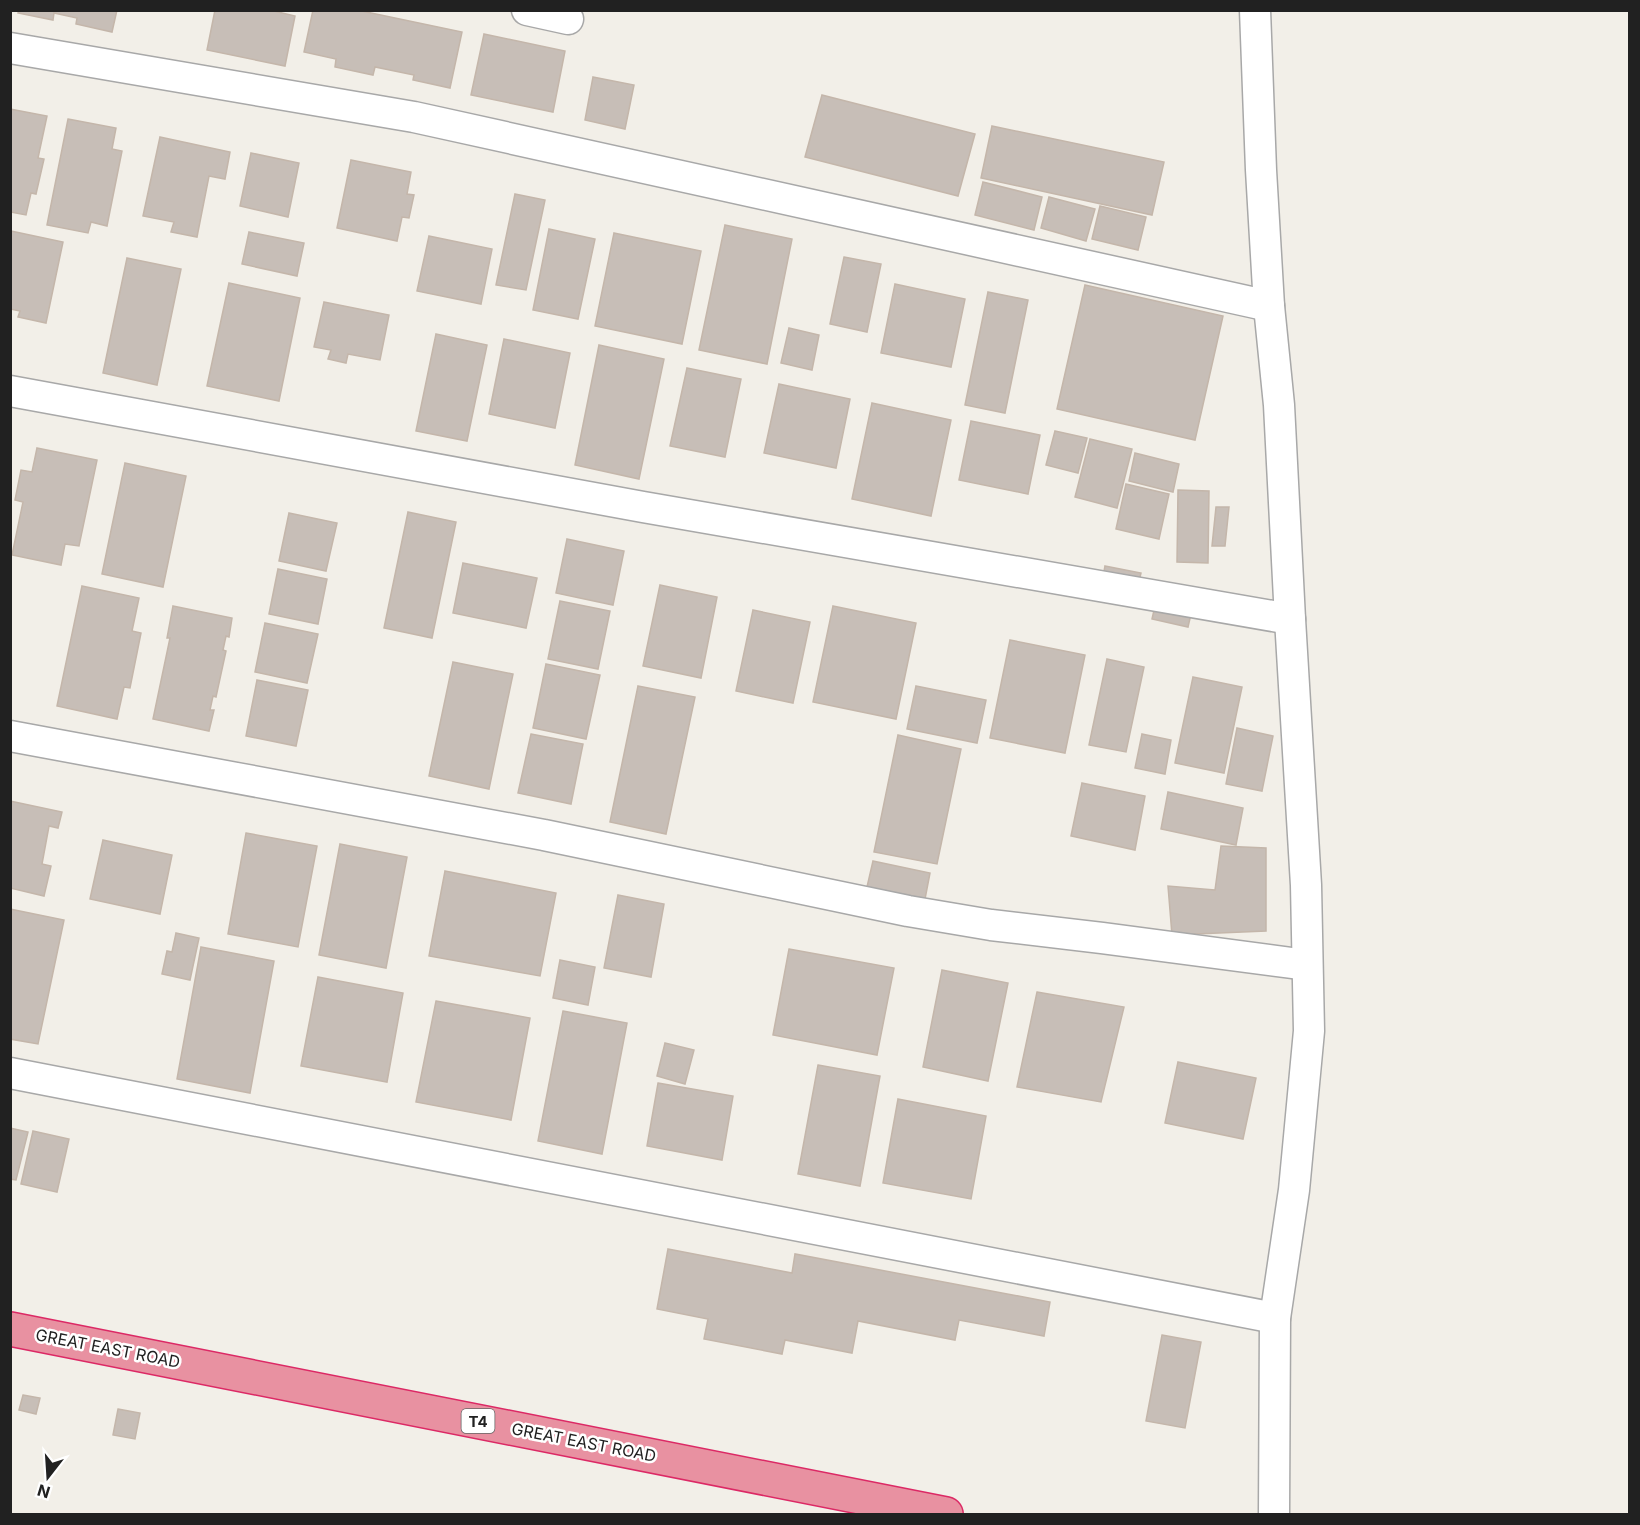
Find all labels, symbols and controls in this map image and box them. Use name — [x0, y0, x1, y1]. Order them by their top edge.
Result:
street label: GREAT EAST ROAD — [34, 1324, 182, 1372]
road number: T4 — [462, 1409, 494, 1433]
street label: GREAT EAST ROAD — [510, 1418, 658, 1466]
north arrow — [18, 1447, 78, 1507]
text: N — [35, 1480, 52, 1503]

